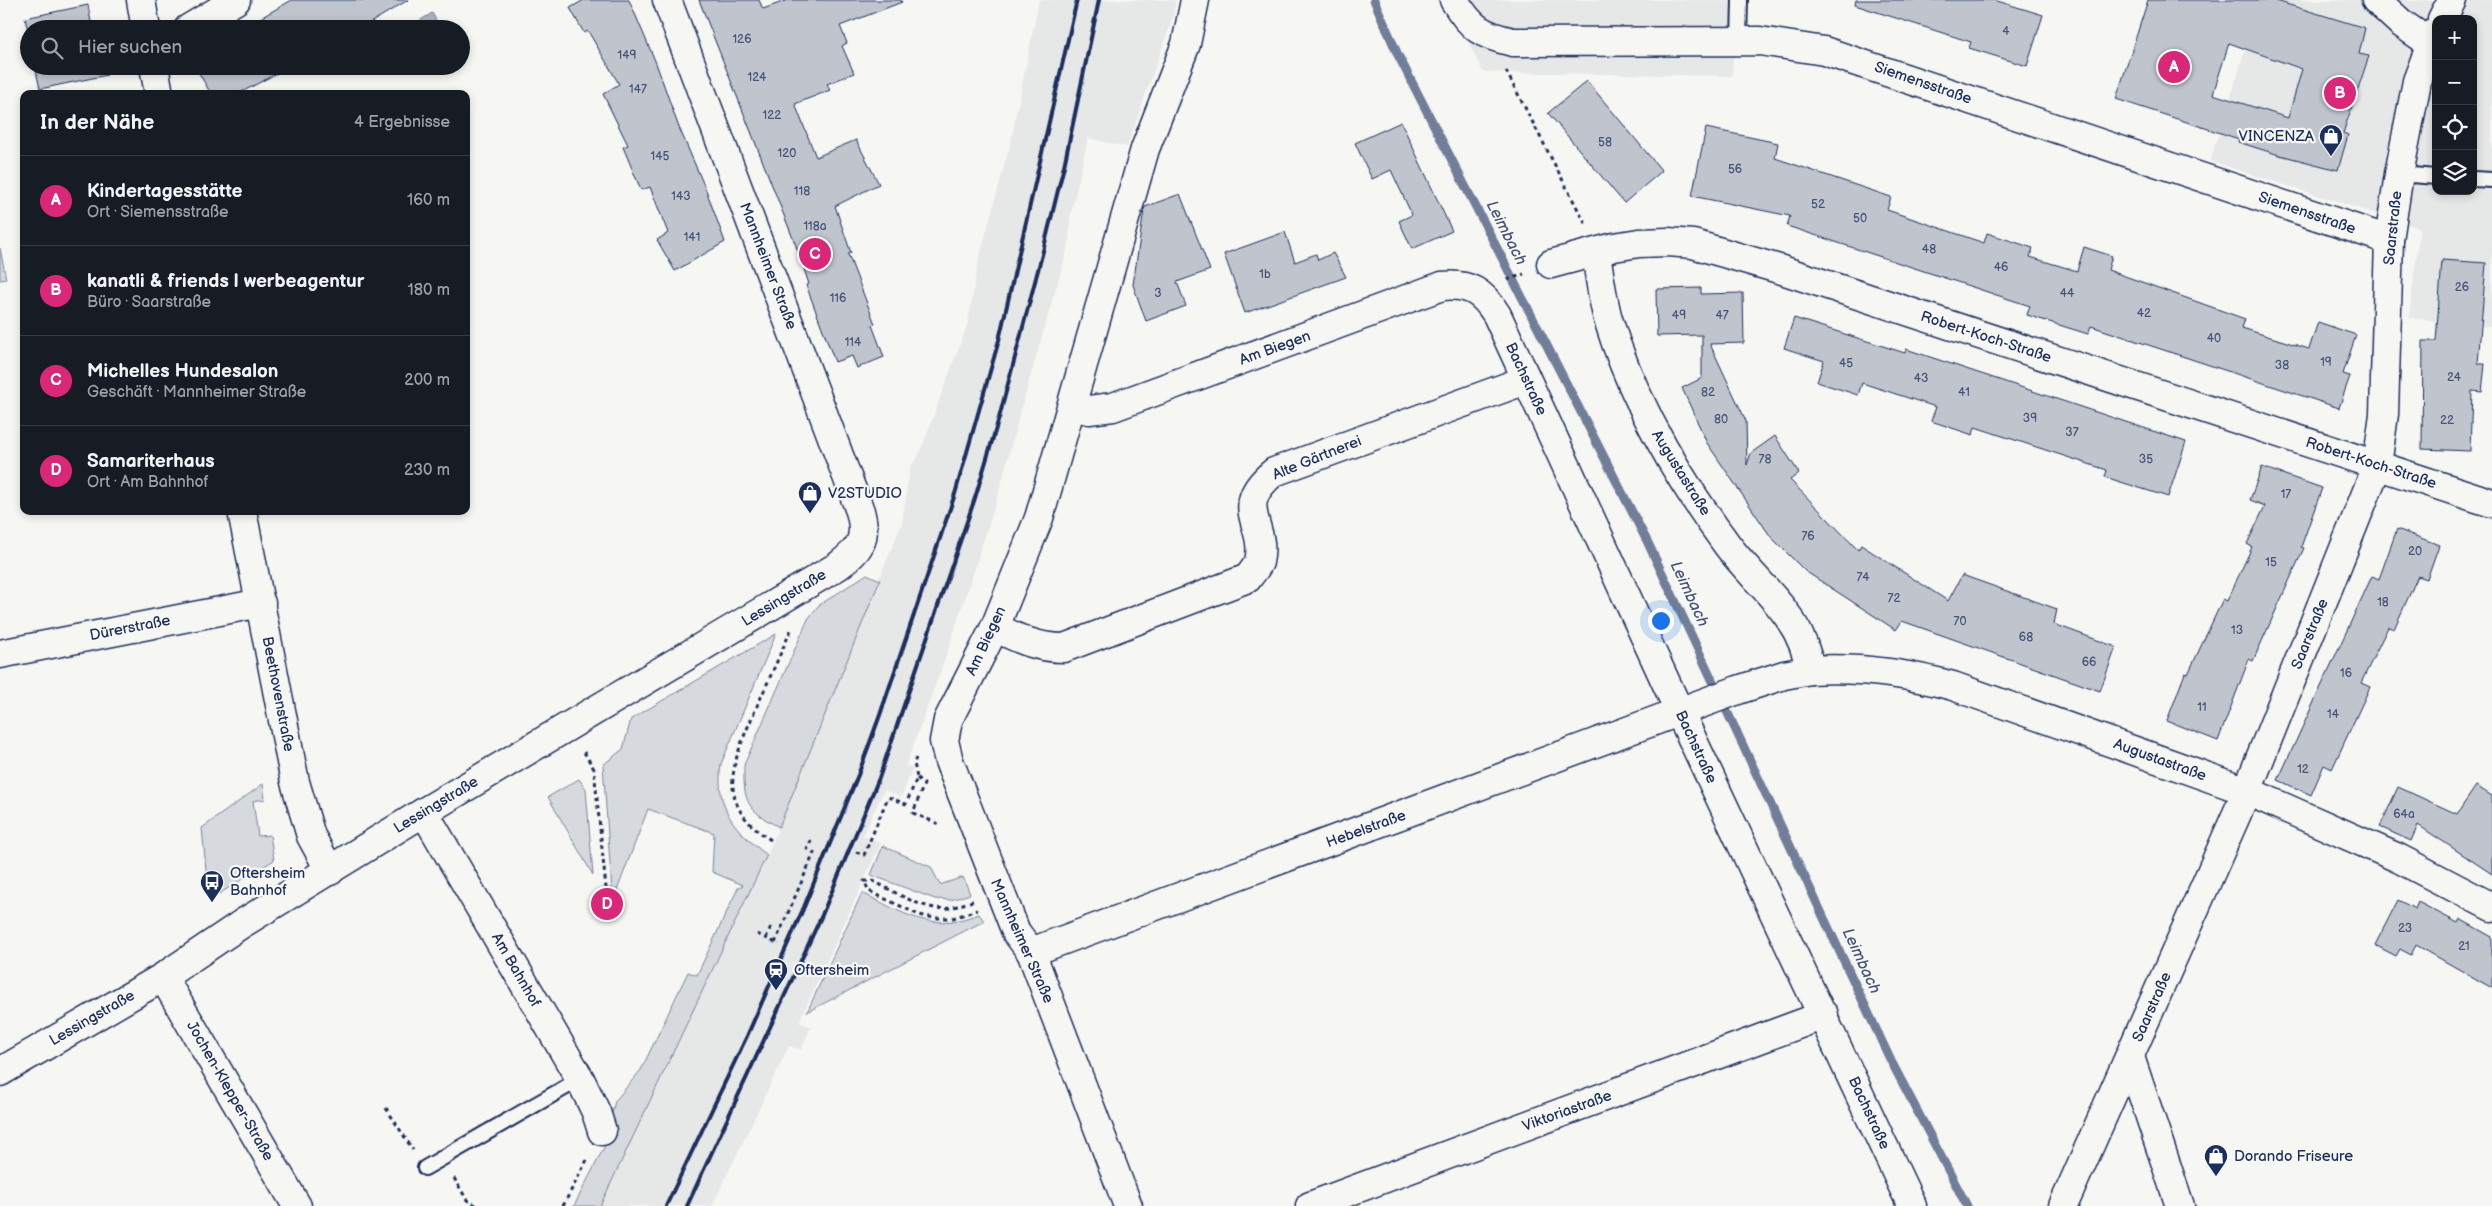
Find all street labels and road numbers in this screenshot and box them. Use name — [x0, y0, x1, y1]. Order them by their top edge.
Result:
street label: Siemensstraße — [1872, 57, 1974, 109]
street label: Siemensstraße — [2256, 187, 2358, 239]
street label: Saarstraße — [2380, 190, 2406, 266]
street label: Mannheimer Straße — [735, 200, 801, 332]
street label: Robert-Koch-Straße — [1918, 307, 2054, 367]
street label: Am Biegen — [1237, 326, 1313, 370]
street label: Bachstraße — [1501, 340, 1551, 418]
street label: Augustastraße — [1647, 427, 1715, 519]
street label: Alte Gärtnerei — [1270, 432, 1364, 484]
street label: Robert-Koch-Straße — [2303, 433, 2439, 493]
street label: Lessingstraße — [738, 565, 830, 631]
street label: Saarstraße — [2287, 596, 2333, 672]
street label: Am Biegen — [962, 603, 1010, 679]
street label: Dürerstraße — [88, 611, 172, 645]
street label: Beethovenstraße — [258, 635, 298, 753]
street label: Bachstraße — [1671, 708, 1721, 786]
street label: Augustastraße — [2111, 734, 2209, 786]
street label: Lessingstraße — [390, 772, 482, 838]
street label: Hebelstraße — [1324, 806, 1409, 852]
street label: Mannheimer Straße — [986, 876, 1058, 1006]
street label: Am Bahnhof — [487, 930, 545, 1011]
street label: Saarstraße — [2128, 969, 2176, 1045]
street label: Lessingstraße — [46, 986, 138, 1050]
street label: Jochen-Klepper-Straße — [182, 1018, 278, 1164]
street label: Bachstraße — [1844, 1074, 1894, 1152]
street label: Viktoriastraße — [1520, 1086, 1614, 1136]

